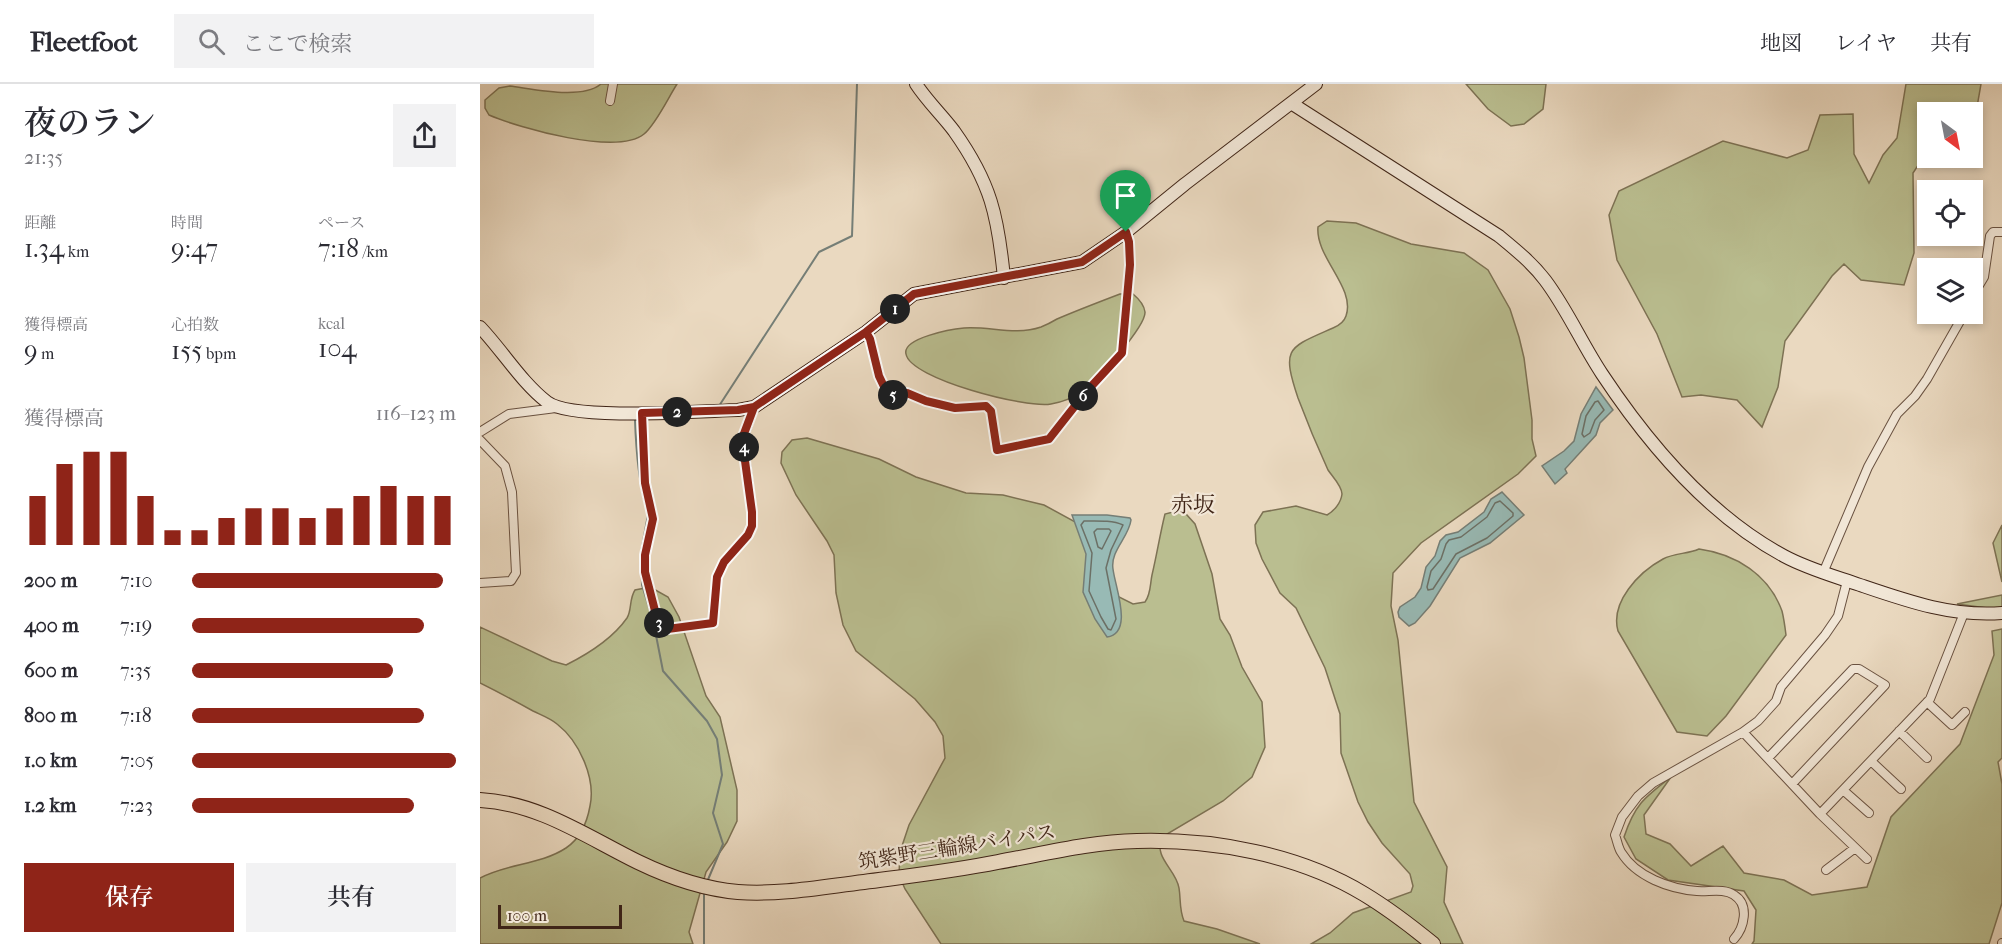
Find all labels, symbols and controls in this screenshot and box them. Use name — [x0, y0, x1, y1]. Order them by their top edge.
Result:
search box — [174, 14, 594, 68]
text: Fleetfoot — [30, 25, 138, 58]
icon: search — [195, 25, 228, 58]
text: ここで検索 — [243, 31, 353, 57]
text: 地図 — [1760, 31, 1802, 55]
text: レイヤ — [1835, 31, 1897, 55]
text: 共有 — [1930, 31, 1972, 55]
north arrow — [1917, 102, 1983, 168]
map controls — [1917, 102, 1983, 324]
text: 夜のラン — [24, 104, 156, 143]
button: share — [393, 104, 456, 167]
text: 21:35 — [24, 146, 63, 169]
pin — [1100, 170, 1151, 232]
icon: arrive — [1109, 179, 1142, 212]
button: locate — [1917, 180, 1983, 246]
text: 距離 — [24, 213, 56, 232]
text: 時間 — [171, 213, 203, 232]
text: ペース — [318, 213, 365, 232]
text: 1.34 — [24, 233, 64, 264]
text: 9:47 — [171, 233, 218, 264]
text: 7:18 — [318, 233, 359, 264]
text: km — [64, 242, 89, 261]
text: /km — [359, 242, 388, 261]
button: layers — [1917, 258, 1983, 324]
pin: 1 — [880, 294, 910, 324]
text: 1 — [892, 299, 898, 318]
text: kcal — [318, 314, 345, 333]
text: 獲得標高 — [24, 315, 88, 334]
text: 心拍数 — [171, 315, 219, 334]
text: 104 — [318, 333, 357, 364]
text: 9 — [24, 335, 38, 366]
text: 155 — [171, 335, 203, 366]
text: m — [38, 344, 54, 363]
text: bpm — [203, 344, 236, 363]
pin: 5 — [878, 380, 908, 410]
pin: 6 — [1068, 381, 1098, 411]
text: 5 — [890, 385, 896, 404]
text: 6 — [1079, 386, 1087, 405]
pin: 2 — [662, 397, 692, 427]
text: 116–123 m — [376, 402, 456, 425]
text: 2 — [673, 402, 681, 421]
text: 獲得標高 — [24, 407, 104, 430]
pin: 4 — [729, 432, 759, 462]
text: 4 — [739, 437, 749, 456]
district label: 赤坂 — [1171, 492, 1215, 518]
text: 200 m — [24, 569, 77, 592]
text: 7:10 — [120, 569, 153, 592]
pin: 3 — [644, 608, 674, 638]
text: 3 — [656, 613, 662, 632]
text: 400 m — [24, 614, 79, 637]
text: 7:19 — [120, 614, 152, 637]
text: 600 m — [24, 659, 78, 682]
text: 7:35 — [120, 659, 151, 682]
text: 800 m — [24, 704, 77, 727]
text: 7:18 — [120, 704, 152, 727]
text: 1.0 km — [24, 749, 77, 772]
text: 7:05 — [120, 749, 154, 772]
text: 1.2 km — [24, 794, 77, 817]
text: 7:23 — [120, 794, 153, 817]
street label: 筑紫野三輪線バイパス — [857, 820, 1057, 874]
button: 保存 — [24, 863, 234, 932]
button: 共有 — [246, 863, 456, 932]
scale bar — [498, 902, 622, 930]
text: 100 m — [507, 906, 547, 925]

